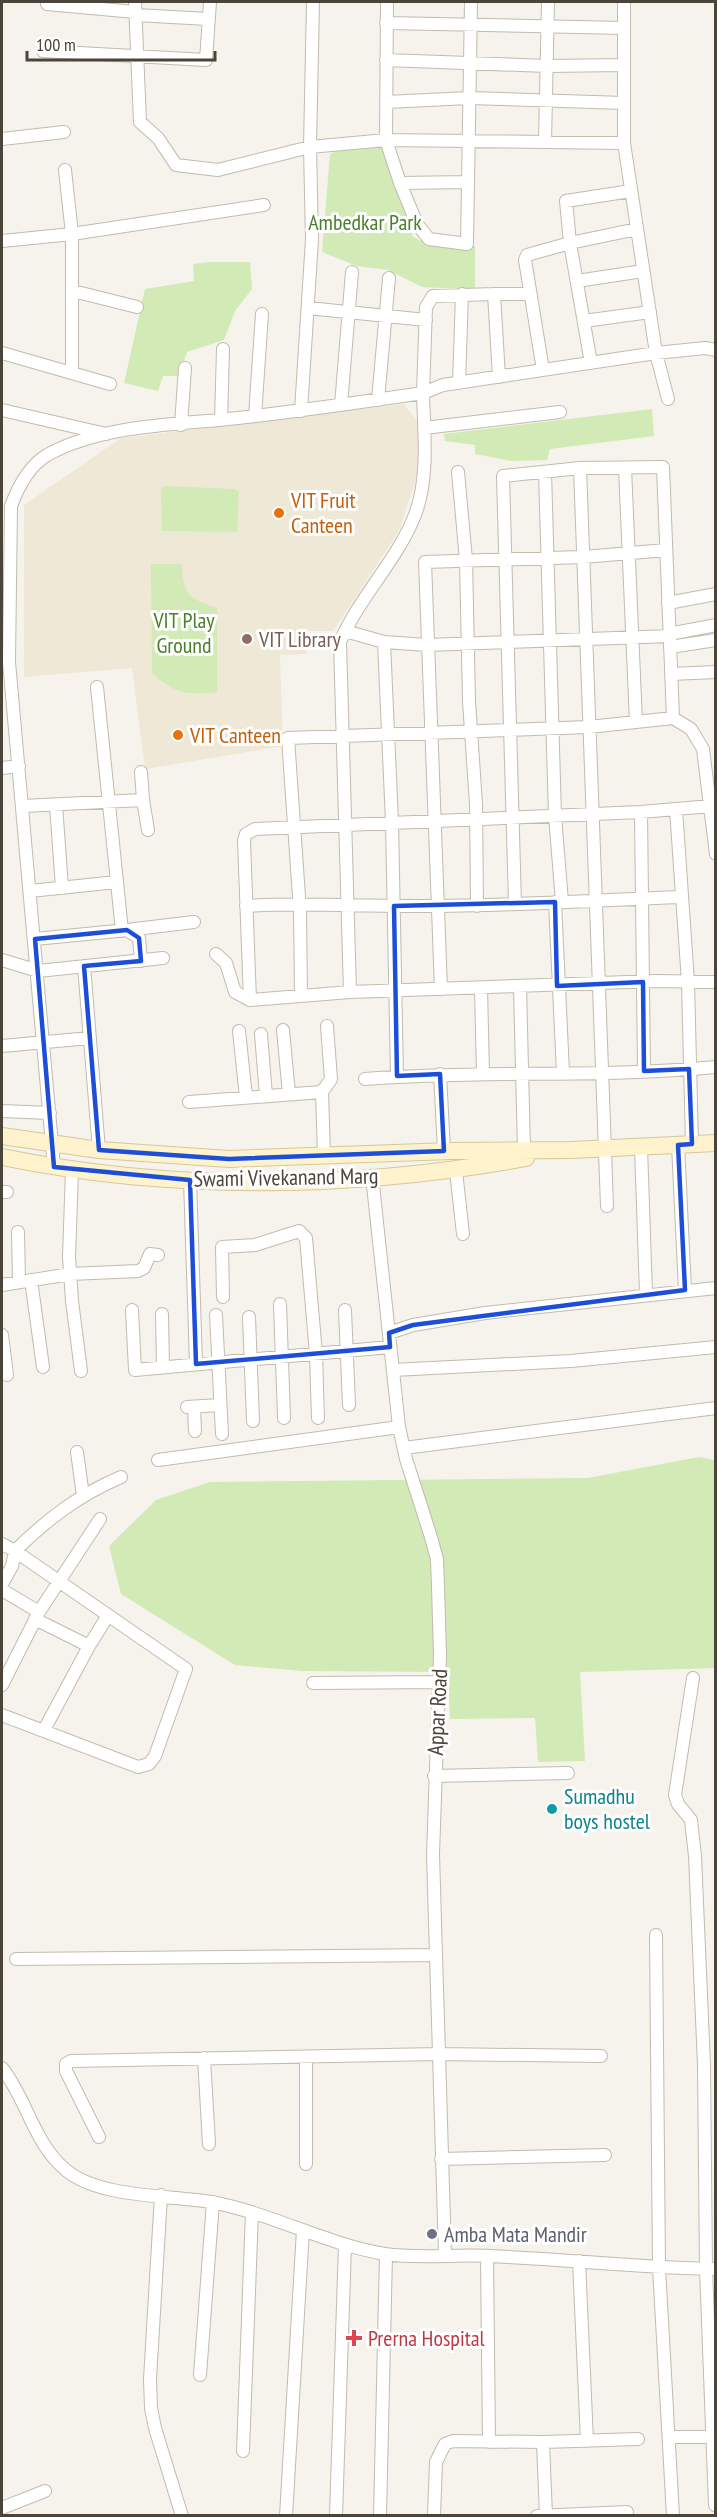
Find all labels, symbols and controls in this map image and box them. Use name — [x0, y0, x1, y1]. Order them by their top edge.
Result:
scale bar — [27, 24, 214, 62]
text: 100 m — [36, 33, 76, 56]
park label: Ambedkar Park — [308, 208, 422, 236]
place label: VIT Fruit Canteen — [290, 486, 356, 539]
marker: VIT Fruit Canteen — [272, 506, 286, 520]
park label: VIT Play Ground — [152, 606, 215, 659]
place label: VIT Library — [258, 625, 341, 653]
marker: VIT Library — [240, 632, 254, 646]
place label: VIT Canteen — [189, 721, 281, 749]
marker: VIT Canteen — [171, 728, 185, 742]
street label: Swami Vivekanand Marg — [193, 1161, 379, 1193]
street label: Appar Road — [421, 1668, 453, 1756]
place label: Sumadhu boys hostel — [564, 1782, 651, 1835]
marker: Sumadhu boys hostel — [545, 1802, 559, 1816]
place label: Amba Mata Mandir — [444, 2220, 587, 2248]
marker: Amba Mata Mandir — [425, 2227, 439, 2241]
place label: Prerna Hospital — [368, 2324, 486, 2352]
marker: Prerna Hospital — [345, 2329, 363, 2347]

